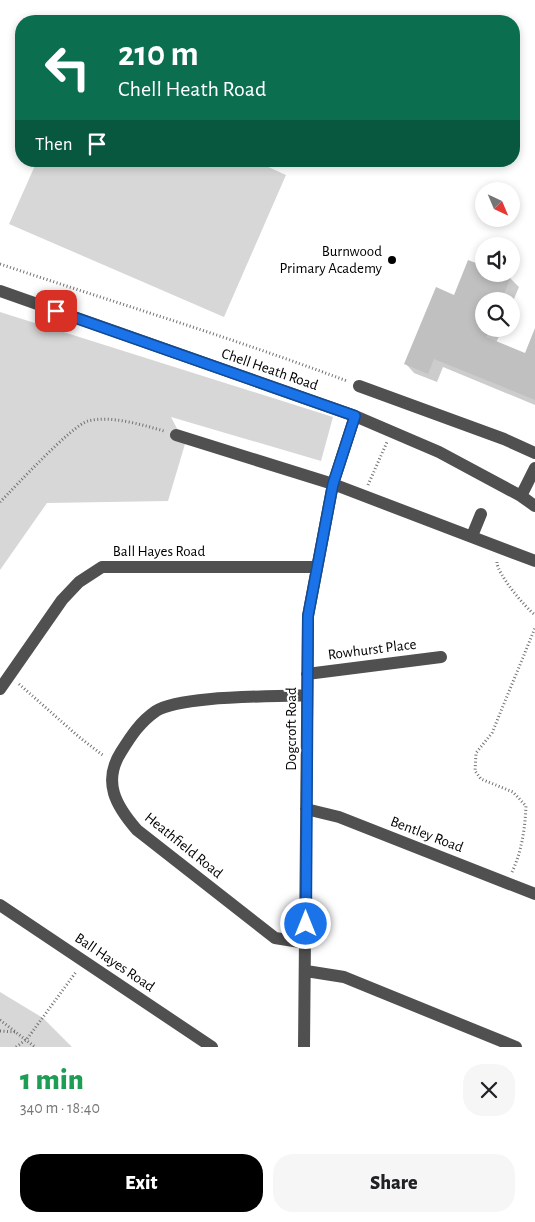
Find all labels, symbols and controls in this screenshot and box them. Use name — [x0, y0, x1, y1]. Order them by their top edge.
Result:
icon: left — [35, 35, 100, 100]
text: 210 m — [118, 37, 199, 72]
text: Chell Heath Road — [118, 78, 266, 100]
icon: arrive — [83, 130, 111, 158]
text: Then — [35, 135, 73, 154]
north arrow — [475, 182, 520, 228]
map controls — [475, 182, 520, 337]
button: sound — [475, 237, 520, 282]
place label: Burnwood Primary Academy — [280, 244, 383, 276]
marker: Burnwood Primary Academy — [386, 254, 398, 266]
pin — [35, 290, 77, 332]
button: search — [475, 292, 520, 337]
icon: arrive — [42, 297, 70, 325]
street label: Chell Heath Road — [220, 346, 320, 393]
street label: Ball Hayes Road — [113, 544, 205, 559]
street label: Rowhurst Place — [327, 637, 417, 662]
street label: Dogcroft Road — [284, 687, 299, 771]
street label: Heathfield Road — [142, 810, 226, 881]
street label: Bentley Road — [388, 814, 466, 855]
position arrow — [279, 897, 331, 949]
street label: Ball Hayes Road — [72, 930, 157, 995]
button: close — [463, 1064, 515, 1116]
text: 1 min — [20, 1065, 84, 1095]
text: 340 m · 18:40 — [20, 1100, 100, 1116]
button: Exit — [20, 1154, 263, 1212]
button: Share — [273, 1154, 515, 1212]

